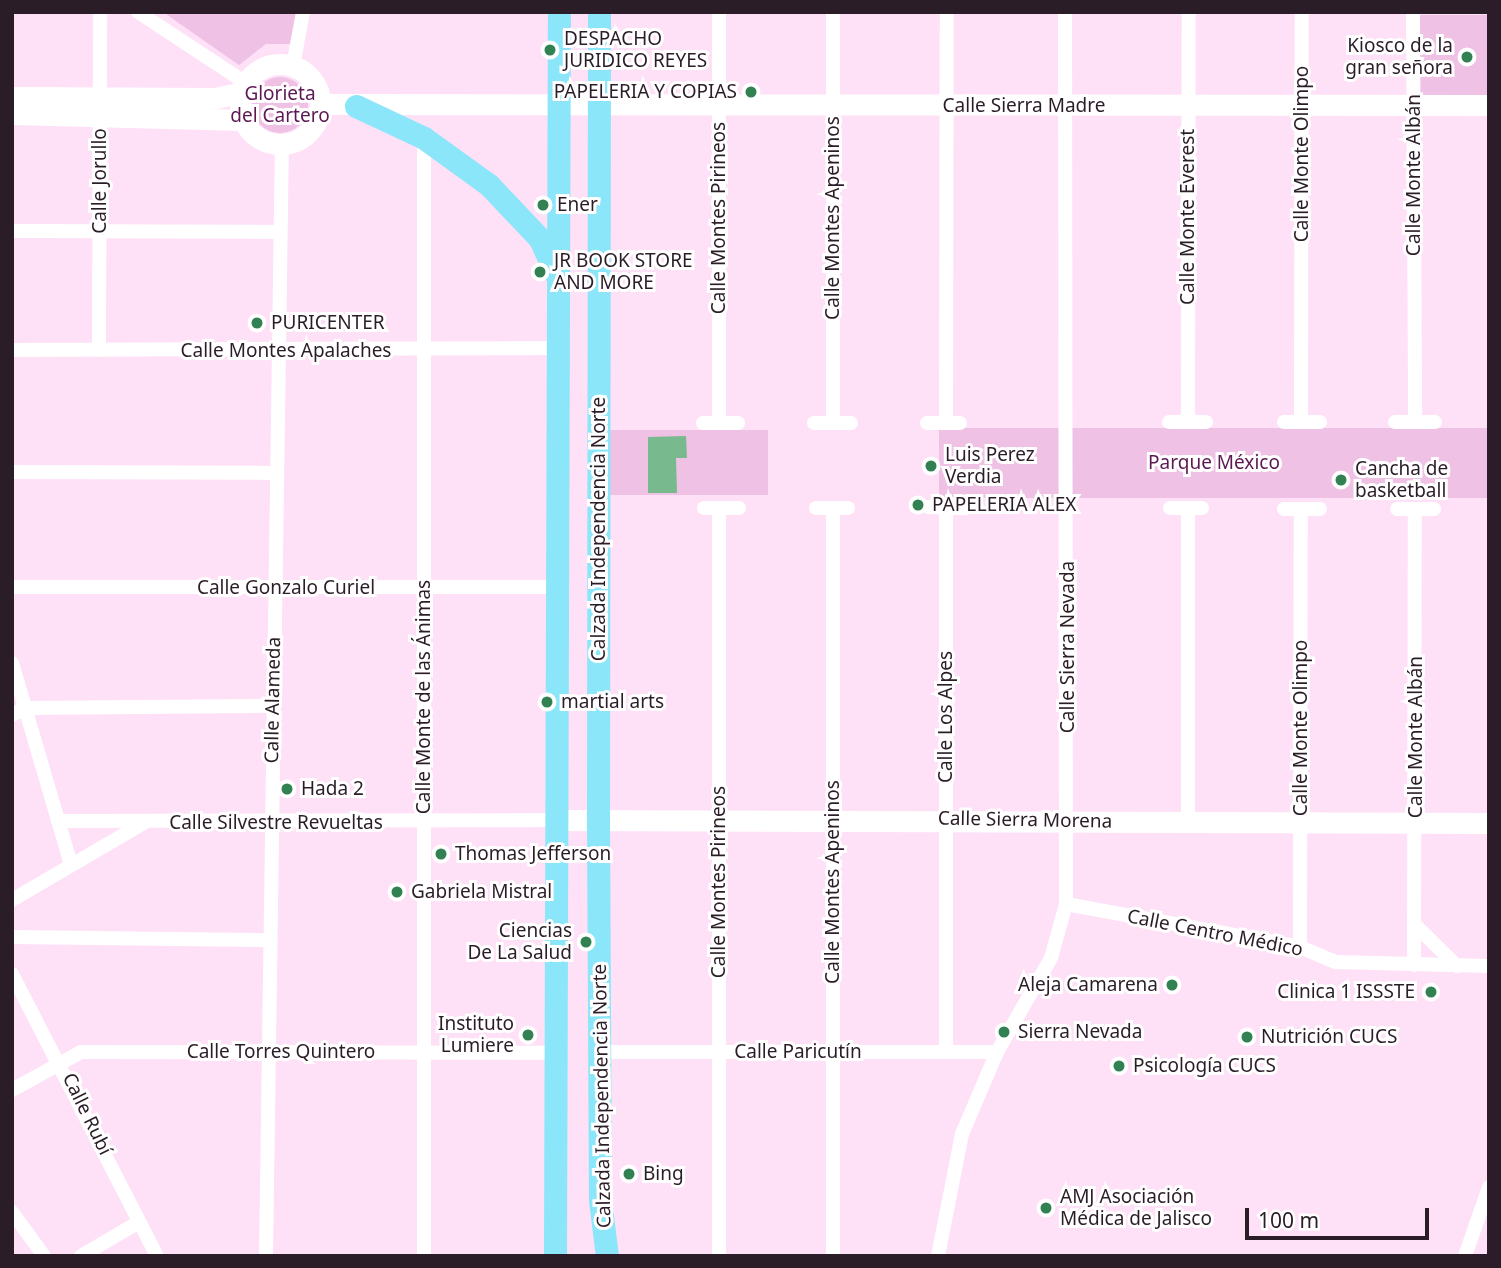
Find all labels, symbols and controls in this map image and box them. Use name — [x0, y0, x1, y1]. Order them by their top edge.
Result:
place label: DESPACHO JURIDICO REYES — [564, 28, 707, 72]
place label: Kiosco de la gran señora — [1345, 35, 1453, 79]
marker: DESPACHO JURIDICO REYES — [542, 42, 558, 58]
marker: Kiosco de la gran señora — [1459, 49, 1475, 65]
street label: Calle Monte Olimpo — [1291, 66, 1313, 242]
place label: PAPELERIA Y COPIAS — [554, 81, 737, 103]
park label: Glorieta del Cartero — [230, 83, 330, 127]
marker: PAPELERIA Y COPIAS — [743, 84, 759, 100]
street label: Calle Monte Albán — [1403, 94, 1425, 256]
street label: Calle Sierra Madre — [943, 95, 1105, 117]
street label: Calle Montes Apeninos — [822, 116, 844, 320]
street label: Calle Montes Pirineos — [708, 122, 730, 314]
street label: Calle Jorullo — [89, 128, 111, 234]
street label: Calle Monte Everest — [1177, 129, 1199, 305]
place label: Ener — [557, 194, 598, 216]
marker: Ener — [535, 197, 551, 213]
place label: JR BOOK STORE AND MORE — [554, 250, 693, 294]
marker: JR BOOK STORE AND MORE — [532, 264, 548, 280]
place label: PURICENTER — [271, 312, 385, 334]
marker: PURICENTER — [249, 315, 265, 331]
street label: Calle Montes Apalaches — [181, 340, 391, 362]
street label: Calzada Independencia Norte — [588, 397, 610, 661]
place label: Luis Perez Verdia — [945, 444, 1035, 488]
park label: Parque México — [1148, 452, 1280, 474]
marker: Luis Perez Verdia — [923, 458, 939, 474]
place label: Cancha de basketball — [1355, 458, 1448, 502]
marker: Cancha de basketball — [1333, 472, 1349, 488]
place label: PAPELERIA ALEX — [932, 494, 1076, 516]
marker: PAPELERIA ALEX — [910, 497, 926, 513]
street label: Calle Sierra Nevada — [1057, 561, 1079, 733]
street label: Calle Gonzalo Curiel — [197, 577, 375, 599]
street label: Calle Monte de las Ánimas — [413, 580, 435, 814]
street label: Calle Alameda — [260, 636, 286, 764]
street label: Calle Monte Olimpo — [1290, 640, 1312, 816]
street label: Calle Los Alpes — [935, 651, 957, 783]
street label: Calle Monte Albán — [1405, 656, 1427, 818]
place label: martial arts — [561, 691, 664, 713]
marker: martial arts — [539, 694, 555, 710]
place label: Hada 2 — [301, 778, 364, 800]
street label: Calle Montes Apeninos — [822, 780, 844, 984]
marker: Hada 2 — [279, 781, 295, 797]
street label: Calle Montes Pirineos — [708, 786, 730, 978]
street label: Calle Sierra Morena — [938, 807, 1112, 833]
street label: Calle Silvestre Revueltas — [169, 812, 383, 834]
place label: Thomas Jefferson — [455, 843, 611, 865]
marker: Thomas Jefferson — [433, 846, 449, 862]
place label: Gabriela Mistral — [411, 881, 552, 903]
marker: Gabriela Mistral — [389, 884, 405, 900]
street label: Calle Centro Médico — [1125, 905, 1305, 961]
place label: Ciencias De La Salud — [468, 920, 572, 964]
marker: Ciencias De La Salud — [578, 934, 594, 950]
street label: Calzada Independencia Norte — [588, 964, 616, 1228]
place label: Aleja Camarena — [1018, 974, 1158, 996]
marker: Aleja Camarena — [1164, 977, 1180, 993]
place label: Clinica 1 ISSSTE — [1277, 981, 1415, 1003]
marker: Clinica 1 ISSSTE — [1421, 982, 1441, 1002]
place label: Instituto Lumiere — [438, 1013, 514, 1057]
place label: Sierra Nevada — [1018, 1021, 1142, 1043]
marker: Sierra Nevada — [996, 1024, 1012, 1040]
place label: Nutrición CUCS — [1261, 1026, 1397, 1048]
marker: Instituto Lumiere — [520, 1027, 536, 1043]
marker: Nutrición CUCS — [1239, 1029, 1255, 1045]
street label: Calle Torres Quintero — [187, 1041, 375, 1063]
street label: Calle Paricutín — [734, 1041, 862, 1063]
place label: Psicología CUCS — [1133, 1055, 1276, 1077]
marker: Psicología CUCS — [1111, 1058, 1127, 1074]
street label: Calle Rubí — [57, 1069, 117, 1159]
place label: Bing — [643, 1163, 684, 1185]
marker: Bing — [621, 1166, 637, 1182]
place label: AMJ Asociación Médica de Jalisco — [1060, 1186, 1212, 1230]
scale bar — [1249, 1194, 1433, 1238]
marker: AMJ Asociación Médica de Jalisco — [1038, 1200, 1054, 1216]
text: 100 m — [1258, 1206, 1319, 1234]

